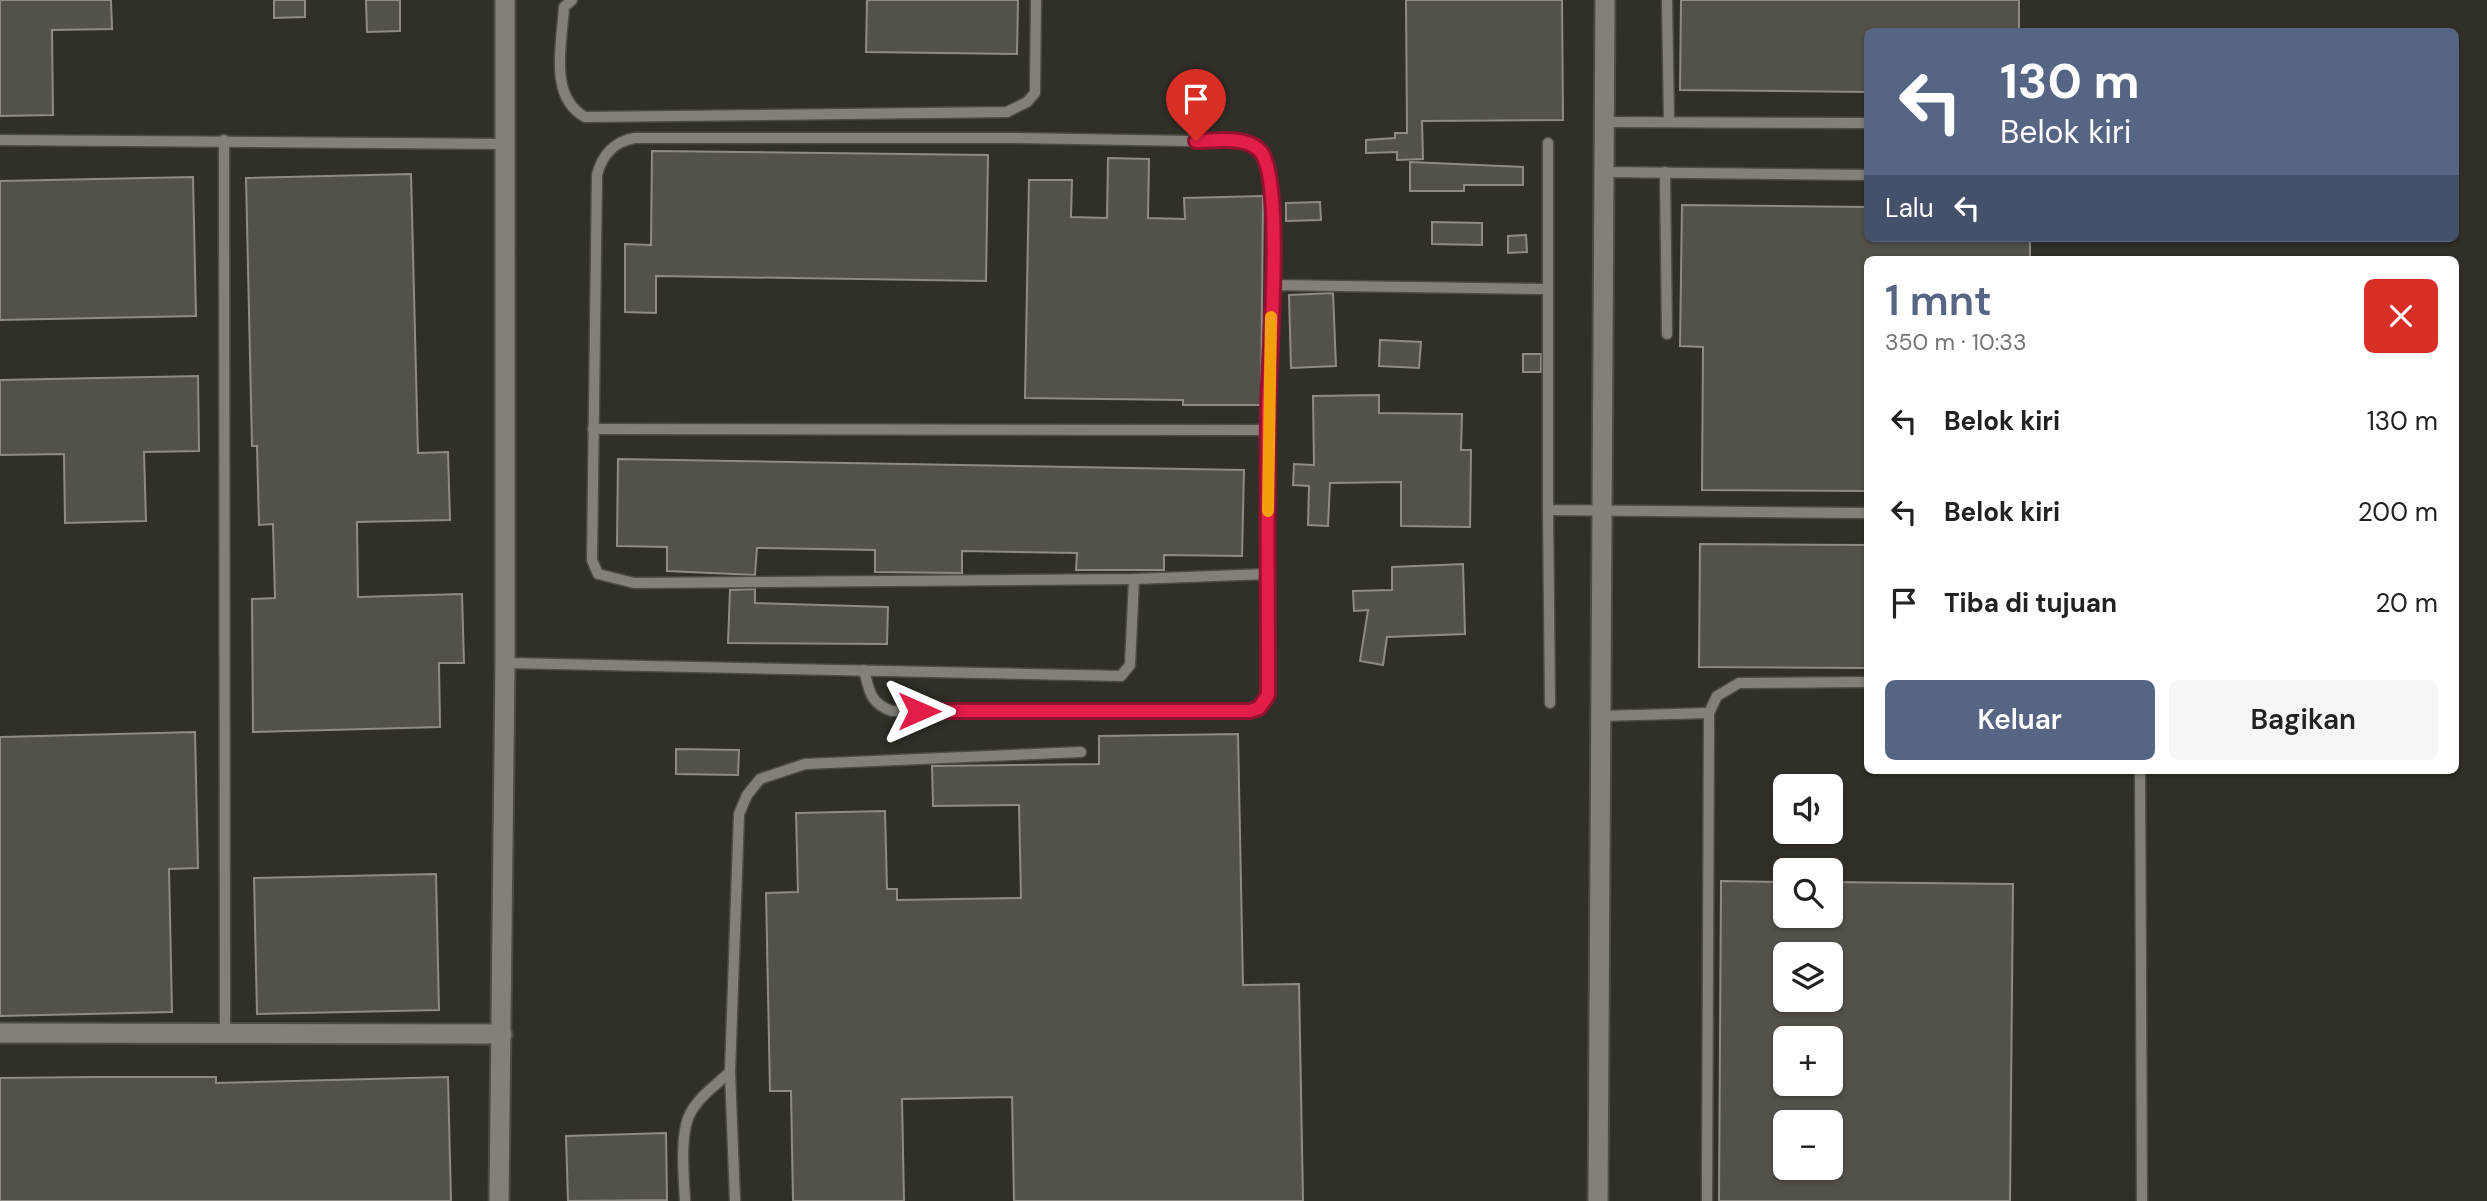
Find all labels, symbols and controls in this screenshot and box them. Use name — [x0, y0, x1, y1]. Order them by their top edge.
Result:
text: 130 m — [2000, 49, 2140, 113]
icon: left — [1885, 56, 1976, 147]
pin — [1166, 69, 1226, 141]
icon: arrive — [1177, 80, 1215, 118]
text: Belok kiri — [2000, 111, 2132, 153]
icon: left — [1948, 189, 1986, 227]
text: Lalu — [1885, 191, 1934, 225]
text: 1 mnt — [1885, 273, 1992, 328]
button: close — [2364, 279, 2438, 353]
text: 350 m · 10:33 — [1885, 327, 2027, 357]
icon: left — [1885, 402, 1923, 440]
text: Belok kiri — [1944, 404, 2060, 438]
text: 130 m — [2367, 404, 2438, 438]
icon: left — [1885, 493, 1923, 531]
text: Belok kiri — [1944, 495, 2060, 529]
text: 200 m — [2358, 495, 2438, 529]
icon: arrive — [1885, 584, 1923, 622]
text: Tiba di tujuan — [1944, 586, 2117, 620]
text: 20 m — [2375, 586, 2438, 620]
position arrow — [882, 674, 956, 748]
button: Keluar — [1885, 680, 2155, 760]
button: Bagikan — [2169, 680, 2438, 760]
map controls — [1773, 774, 1843, 1180]
button: sound — [1773, 774, 1843, 844]
button: search — [1773, 858, 1843, 928]
button: layers — [1773, 942, 1843, 1012]
button: + — [1773, 1026, 1843, 1096]
button: − — [1773, 1110, 1843, 1180]

